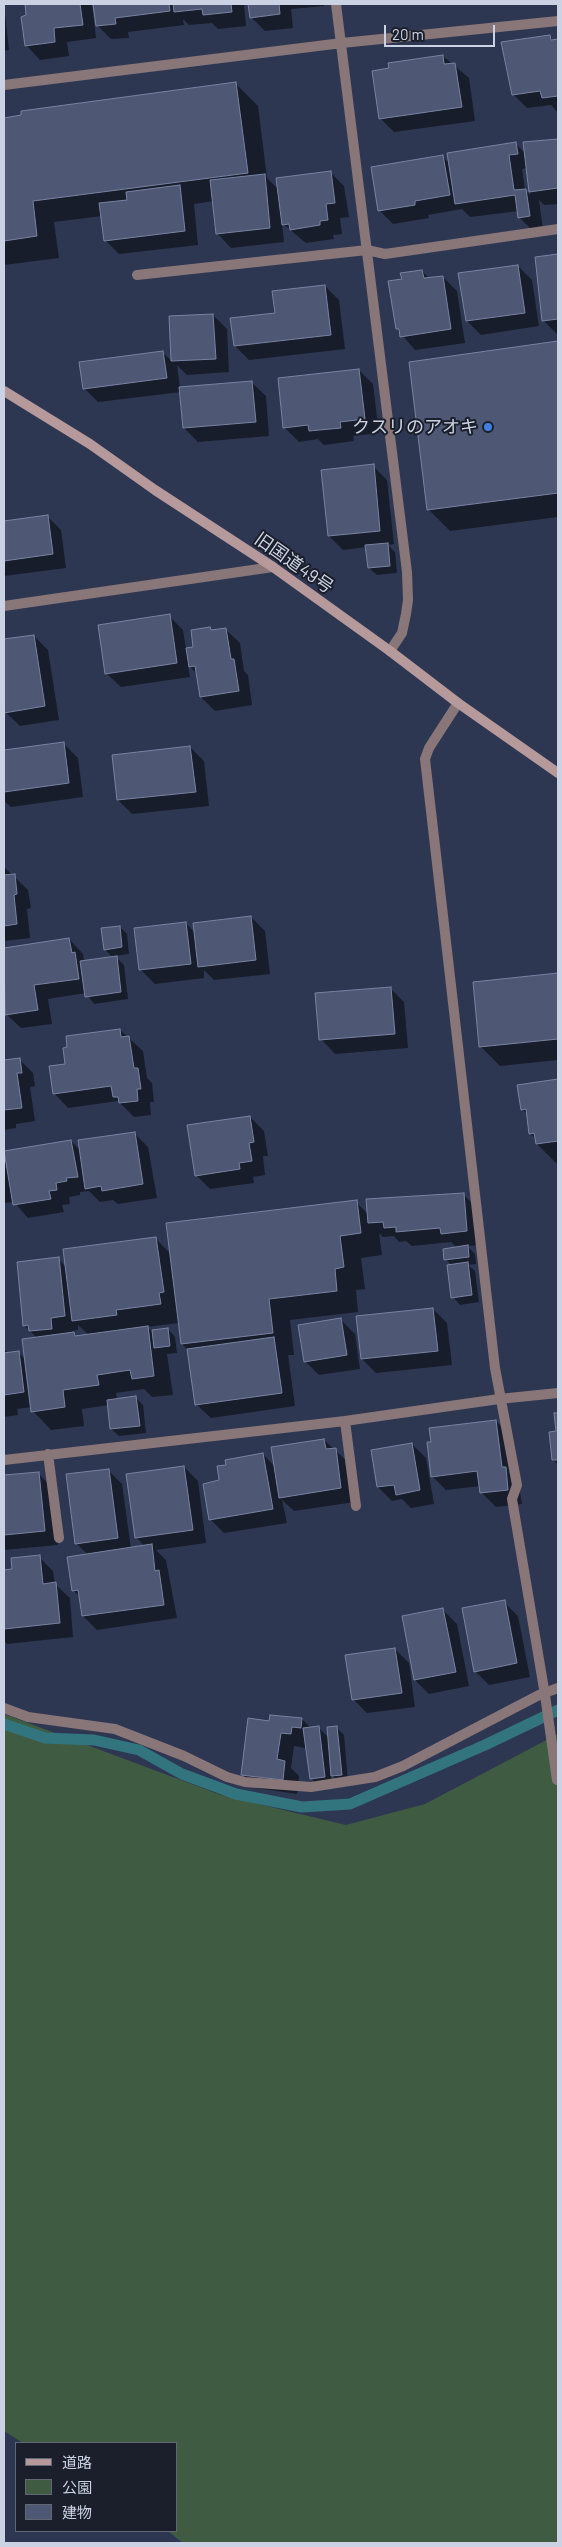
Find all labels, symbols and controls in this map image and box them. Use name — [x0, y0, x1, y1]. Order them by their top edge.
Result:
scale bar — [387, 15, 498, 47]
text: 20 m — [392, 25, 424, 43]
place label: クスリのアオキ — [352, 416, 478, 438]
marker: クスリのアオキ — [482, 421, 494, 433]
street label: 旧国道49号 — [250, 528, 338, 598]
legend — [15, 2442, 178, 2532]
text: 道路 — [62, 2453, 92, 2471]
text: 公園 — [62, 2478, 92, 2496]
text: 建物 — [62, 2503, 92, 2521]

